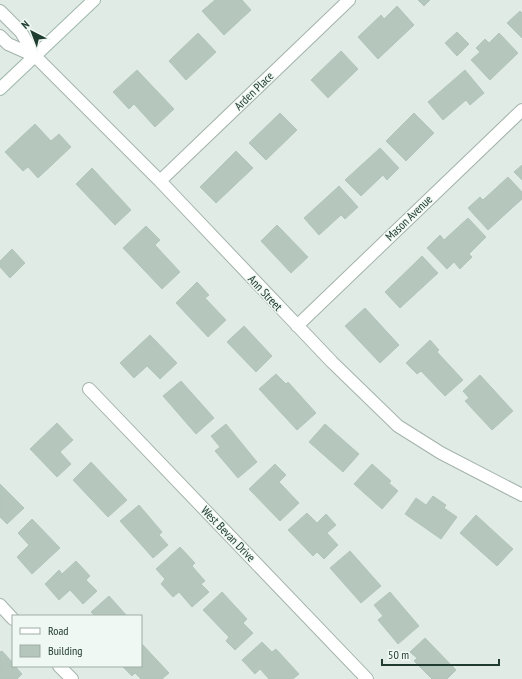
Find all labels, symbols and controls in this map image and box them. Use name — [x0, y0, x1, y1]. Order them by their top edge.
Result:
north arrow — [12, 12, 52, 52]
text: N — [18, 17, 32, 32]
street label: Arden Place — [231, 68, 277, 113]
street label: Mason Avenue — [382, 192, 435, 244]
street label: Ann Street — [245, 272, 286, 314]
street label: West Bevan Drive — [198, 503, 259, 565]
legend — [12, 615, 142, 667]
text: Road — [48, 623, 68, 638]
scale bar — [382, 641, 499, 667]
text: Building — [48, 643, 83, 658]
text: 50 m — [388, 647, 409, 662]

